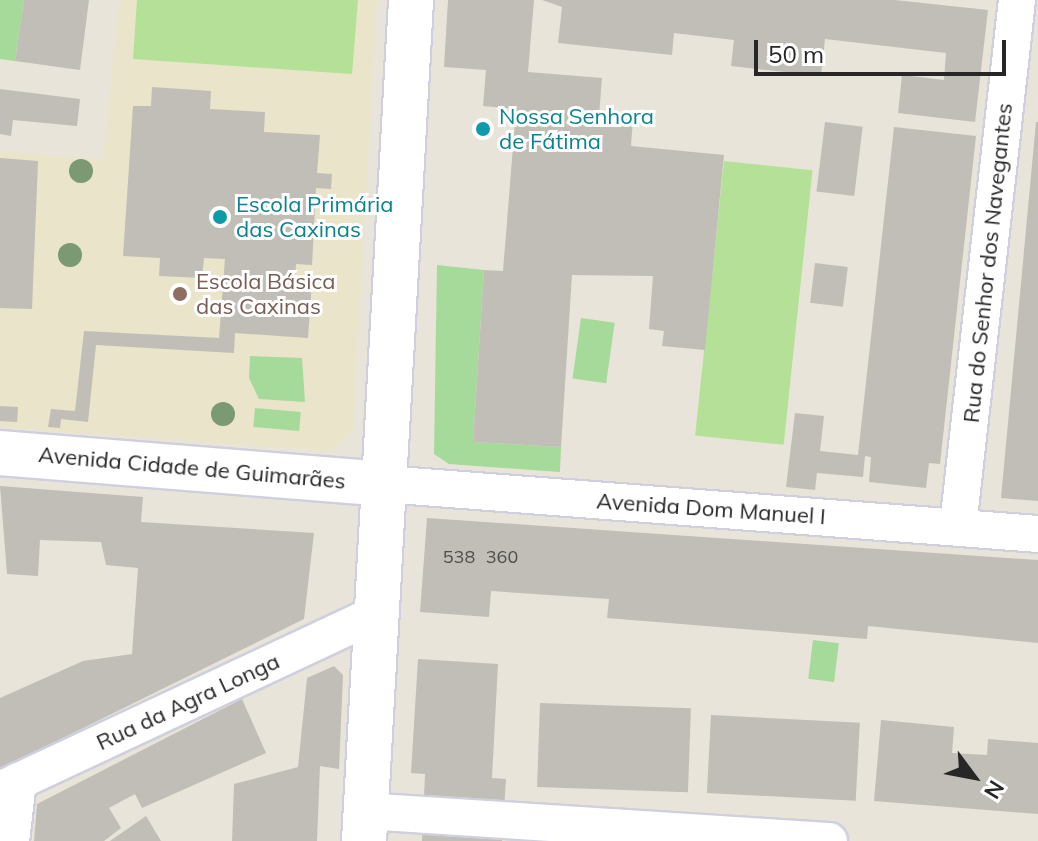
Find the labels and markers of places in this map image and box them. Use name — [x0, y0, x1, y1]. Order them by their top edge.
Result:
place label: Nossa Senhora de Fátima — [499, 103, 654, 154]
marker: Nossa Senhora de Fátima — [474, 120, 492, 138]
place label: Escola Primária das Caxinas — [236, 191, 393, 242]
marker: Escola Primária das Caxinas — [211, 208, 229, 226]
place label: Escola Básica das Caxinas — [196, 268, 335, 320]
marker: Escola Básica das Caxinas — [171, 285, 189, 303]

